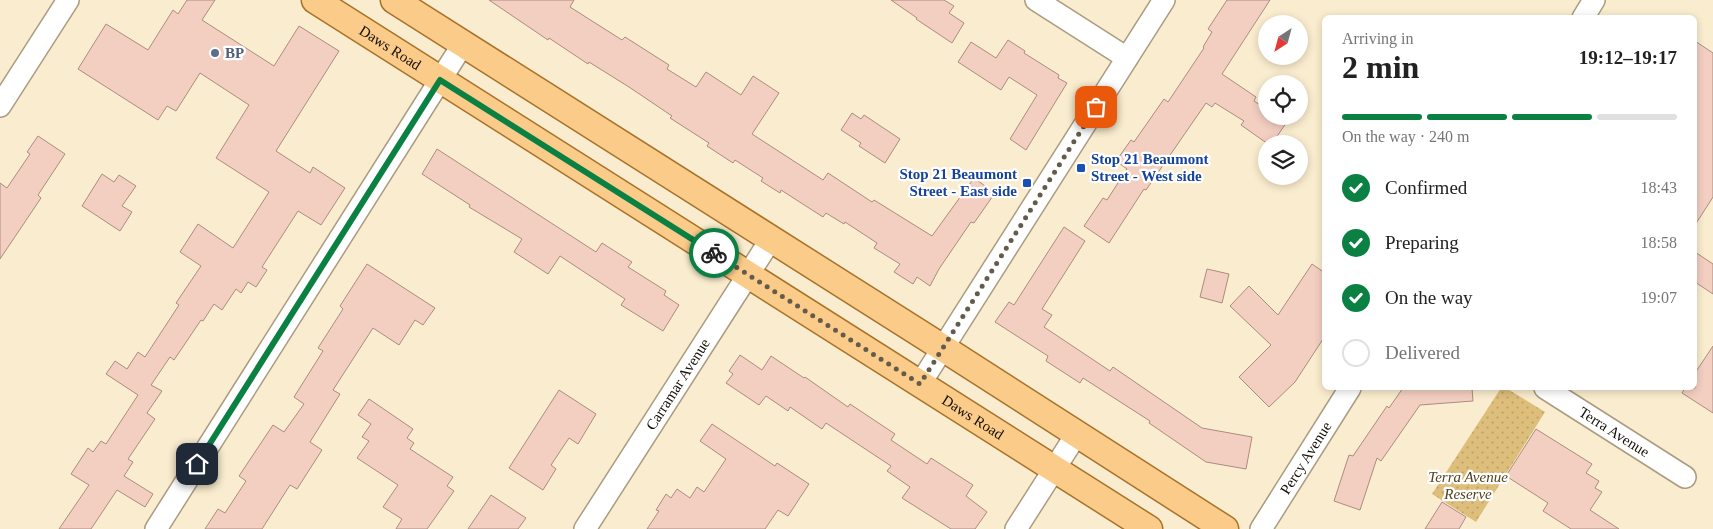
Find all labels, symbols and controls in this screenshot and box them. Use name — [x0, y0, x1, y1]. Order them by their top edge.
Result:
north arrow — [1258, 15, 1308, 65]
map controls — [1258, 15, 1308, 185]
street label: Daws Road — [356, 22, 424, 73]
text: Arriving in — [1342, 30, 1414, 47]
place label: BP — [225, 45, 244, 61]
marker: BP — [209, 47, 221, 59]
text: 19:12–19:17 — [1579, 47, 1677, 68]
text: 2 min — [1342, 49, 1419, 85]
button: locate — [1258, 75, 1308, 125]
pin — [1075, 86, 1117, 128]
icon: bag — [1082, 93, 1110, 121]
text: On the way · 240 m — [1342, 128, 1470, 145]
button: layers — [1258, 135, 1308, 185]
place label: Stop 21 Beaumont Street - West side — [1091, 151, 1209, 184]
marker: Stop 21 Beaumont Street - West side — [1075, 162, 1087, 174]
place label: Stop 21 Beaumont Street - East side — [899, 166, 1017, 199]
icon: check — [1342, 174, 1370, 202]
marker: Stop 21 Beaumont Street - East side — [1021, 177, 1033, 189]
text: Confirmed — [1385, 177, 1467, 198]
text: 18:43 — [1641, 179, 1677, 196]
courier — [689, 228, 739, 278]
icon: check — [1342, 229, 1370, 257]
text: Preparing — [1385, 232, 1459, 253]
text: 18:58 — [1641, 234, 1677, 251]
icon: bike — [700, 239, 728, 267]
icon: check — [1342, 284, 1370, 312]
text: On the way — [1385, 287, 1473, 308]
text: 19:07 — [1641, 289, 1677, 306]
street label: Carramar Avenue — [643, 335, 713, 433]
text: Delivered — [1385, 342, 1460, 363]
street label: Daws Road — [939, 392, 1007, 443]
street label: Terra Avenue — [1576, 404, 1653, 460]
street label: Percy Avenue — [1277, 418, 1335, 497]
pin — [176, 443, 218, 485]
icon: home — [183, 450, 211, 478]
park label: Terra Avenue Reserve — [1428, 469, 1508, 502]

